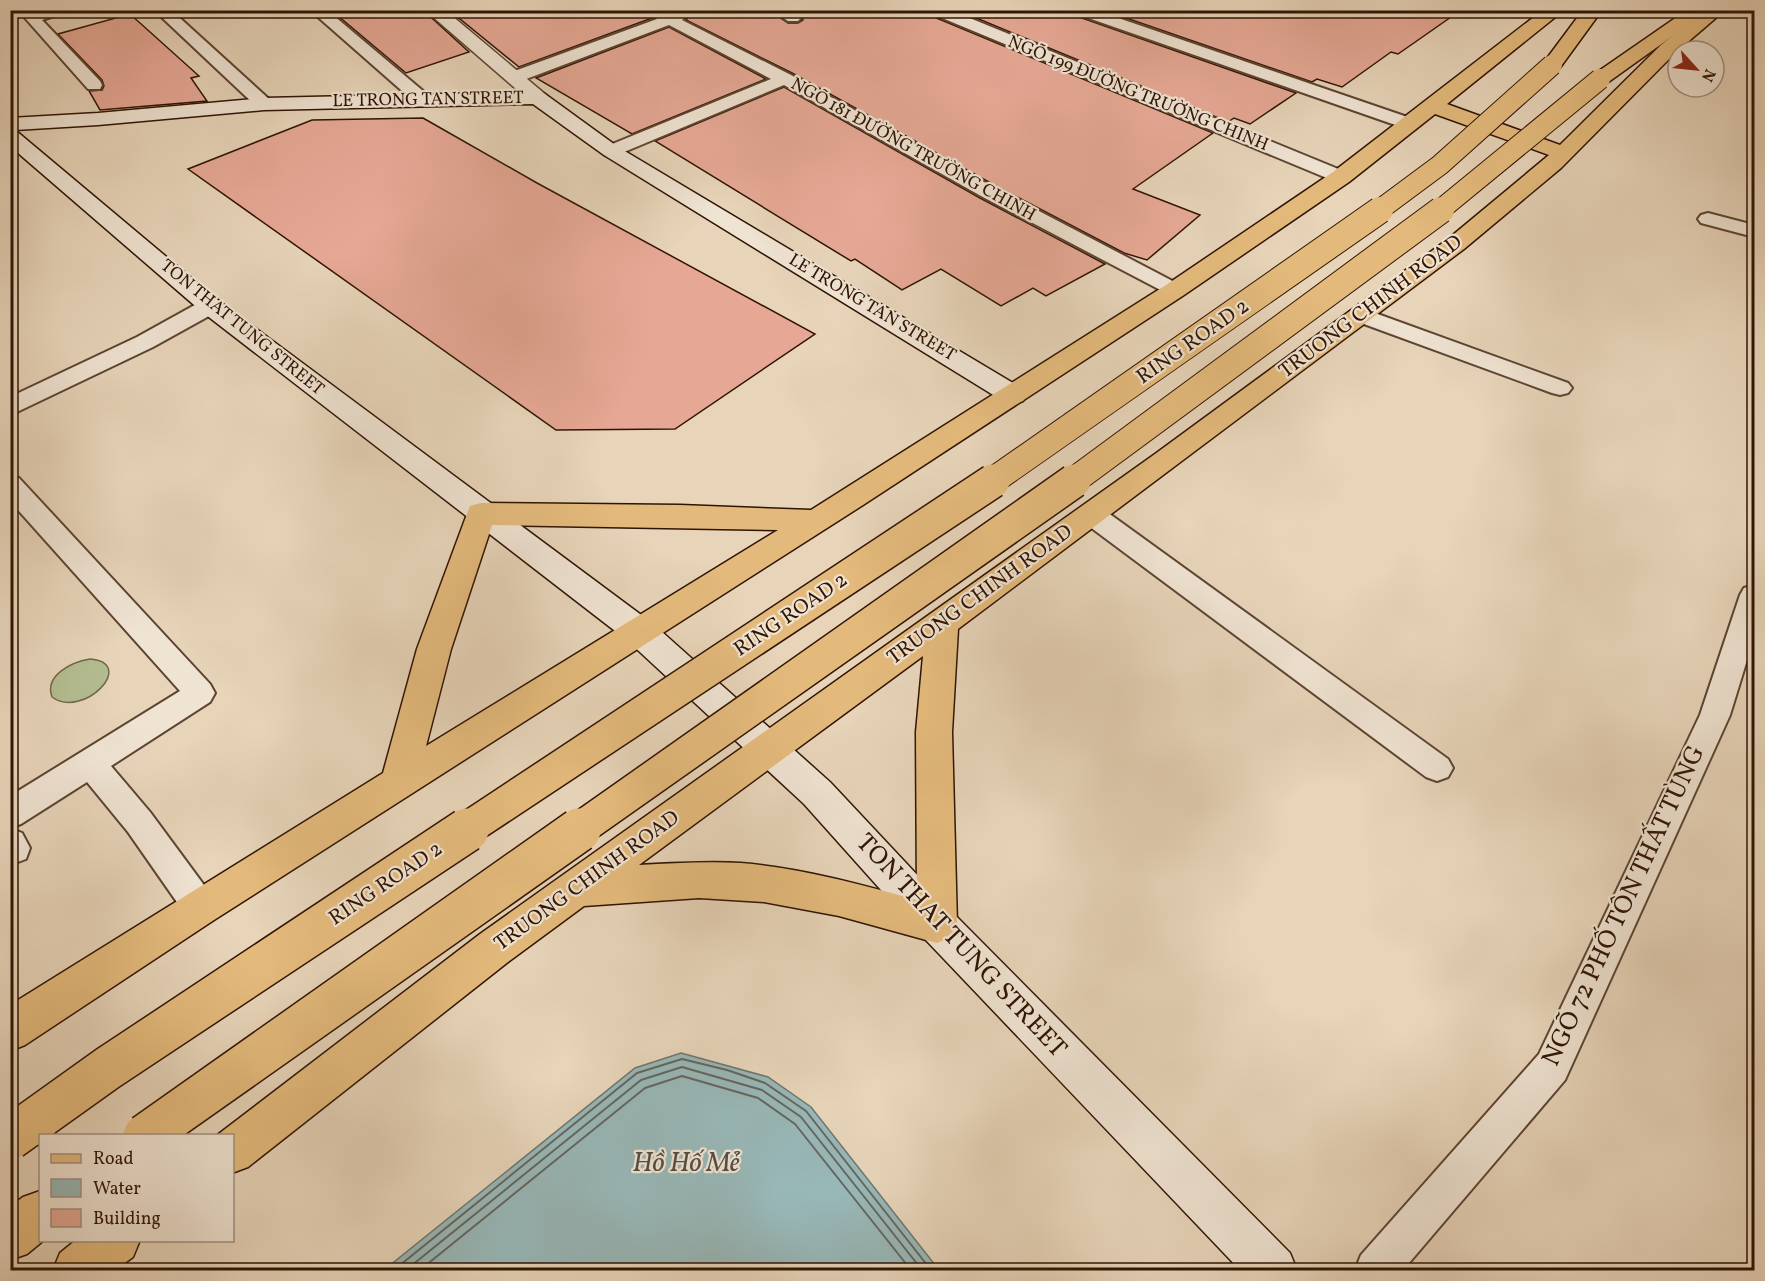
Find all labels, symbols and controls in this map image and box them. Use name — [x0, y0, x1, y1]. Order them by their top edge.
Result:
street label: NGÕ 199 ĐƯỜNG TRƯỜNG CHINH — [1004, 29, 1273, 158]
north arrow — [1666, 39, 1726, 99]
text: N — [1695, 65, 1720, 85]
street label: NGÕ 181 ĐƯỜNG TRƯỜNG CHINH — [786, 71, 1040, 228]
street label: LE TRONG TAN STREET — [332, 86, 524, 114]
street label: TRUONG CHINH ROAD — [1273, 228, 1469, 386]
street label: LE TRONG TAN STREET — [784, 248, 961, 368]
street label: TON THAT TUNG STREET — [155, 254, 330, 402]
street label: RING ROAD 2 — [1131, 292, 1255, 392]
street label: TRUONG CHINH ROAD — [881, 518, 1079, 672]
street label: RING ROAD 2 — [728, 566, 854, 664]
street label: NGÕ 72 PHỐ TÔN THẤT TÙNG — [1533, 739, 1714, 1072]
street label: TRUONG CHINH ROAD — [488, 804, 686, 958]
street label: TON THAT TUNG STREET — [847, 826, 1075, 1066]
street label: RING ROAD 2 — [323, 835, 449, 933]
legend — [39, 1134, 234, 1242]
water label: Hồ Hố Mẻ — [632, 1145, 741, 1183]
text: Road — [93, 1147, 134, 1172]
text: Water — [93, 1177, 141, 1202]
text: Building — [93, 1207, 161, 1232]

